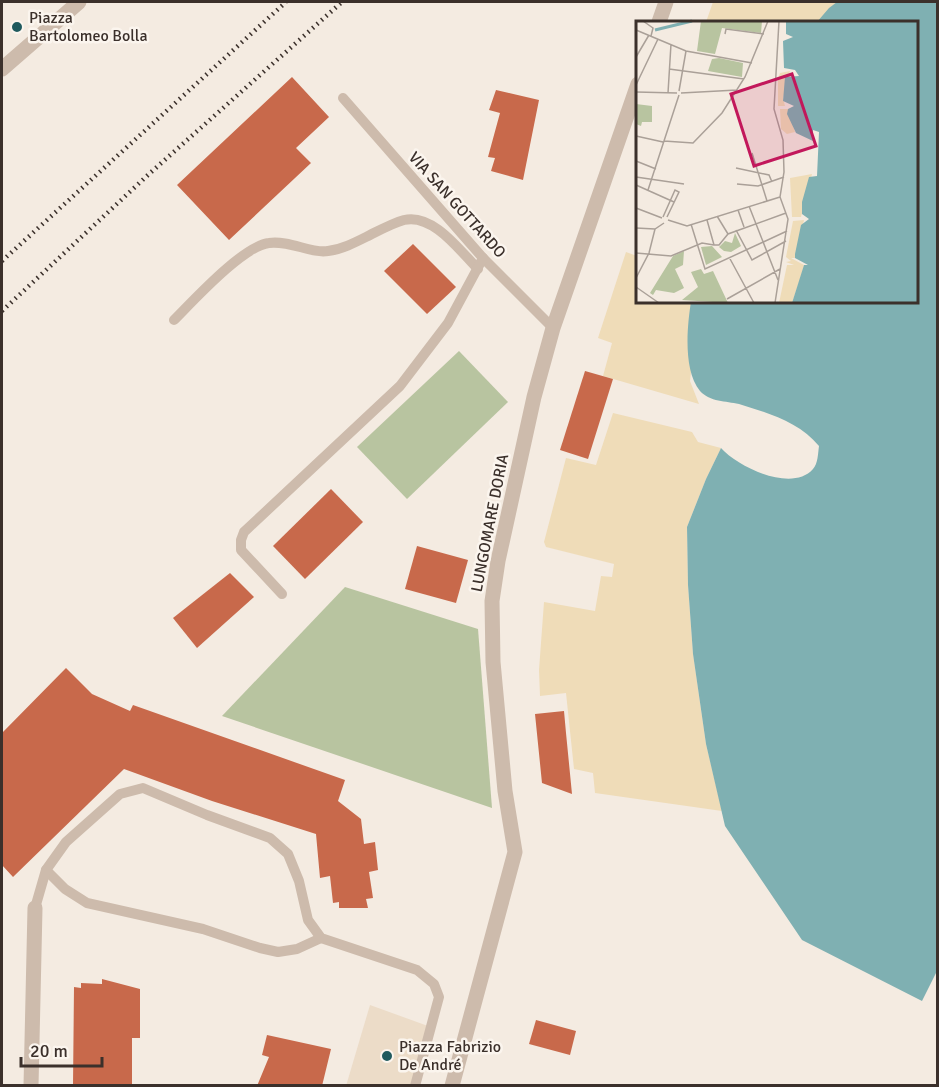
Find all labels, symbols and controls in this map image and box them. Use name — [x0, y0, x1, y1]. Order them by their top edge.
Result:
place label: Piazza Bartolomeo Bolla — [29, 8, 148, 46]
marker: Piazza Bartolomeo Bolla — [10, 20, 24, 34]
inset map — [636, 21, 918, 303]
street label: VIA SAN GOTTARDO — [404, 148, 510, 262]
street label: LUNGOMARE DORIA — [467, 452, 513, 594]
scale bar — [21, 1030, 102, 1068]
place label: Piazza Fabrizio De André — [399, 1037, 501, 1075]
text: 20 m — [30, 1040, 68, 1062]
marker: Piazza Fabrizio De André — [380, 1049, 394, 1063]

